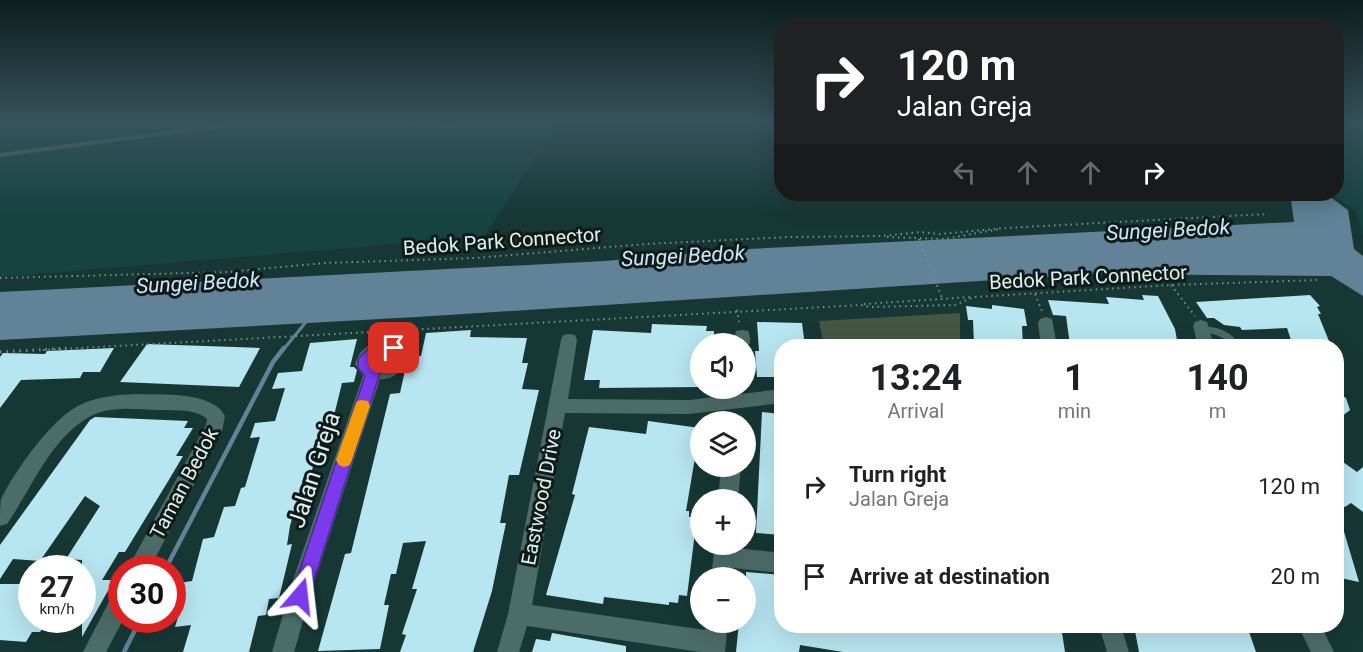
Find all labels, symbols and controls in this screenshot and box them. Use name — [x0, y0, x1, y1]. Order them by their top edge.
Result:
text: 120 m — [897, 41, 1016, 90]
icon: right — [798, 42, 876, 120]
text: Jalan Greja — [897, 91, 1032, 123]
icon: left — [948, 156, 981, 189]
icon: ahead — [1011, 156, 1044, 189]
icon: ahead — [1074, 156, 1107, 189]
icon: right — [1137, 156, 1170, 189]
water label: Sungei Bedok — [1106, 215, 1231, 245]
street label: Bedok Park Connector — [402, 222, 602, 260]
water label: Sungei Bedok — [621, 241, 746, 271]
street label: Bedok Park Connector — [988, 260, 1188, 294]
water label: Sungei Bedok — [136, 268, 261, 298]
pin — [368, 322, 419, 373]
icon: arrive — [377, 331, 410, 364]
map controls — [690, 333, 756, 633]
button: sound — [690, 333, 756, 399]
text: 13:24 — [869, 357, 962, 399]
text: 1 — [1064, 357, 1085, 399]
text: 140 — [1187, 357, 1249, 399]
text: Arrival — [887, 399, 944, 423]
text: min — [1058, 399, 1091, 423]
text: m — [1209, 399, 1226, 423]
street label: Jalan Greja — [282, 409, 346, 531]
button: layers — [690, 411, 756, 477]
street label: Taman Bedok — [145, 423, 224, 543]
street label: Eastwood Drive — [516, 427, 566, 567]
text: Turn right — [849, 462, 946, 487]
icon: right — [798, 470, 831, 503]
text: 120 m — [1258, 474, 1320, 499]
text: Jalan Greja — [849, 487, 949, 511]
button: + — [690, 489, 756, 555]
speed limit sign: 30 — [108, 555, 186, 633]
icon: arrive — [798, 560, 831, 593]
position arrow — [268, 564, 332, 628]
text: Arrive at destination — [849, 564, 1050, 589]
text: 20 m — [1271, 564, 1320, 589]
button: − — [690, 567, 756, 633]
text: 27 — [40, 569, 74, 604]
text: km/h — [39, 600, 75, 618]

